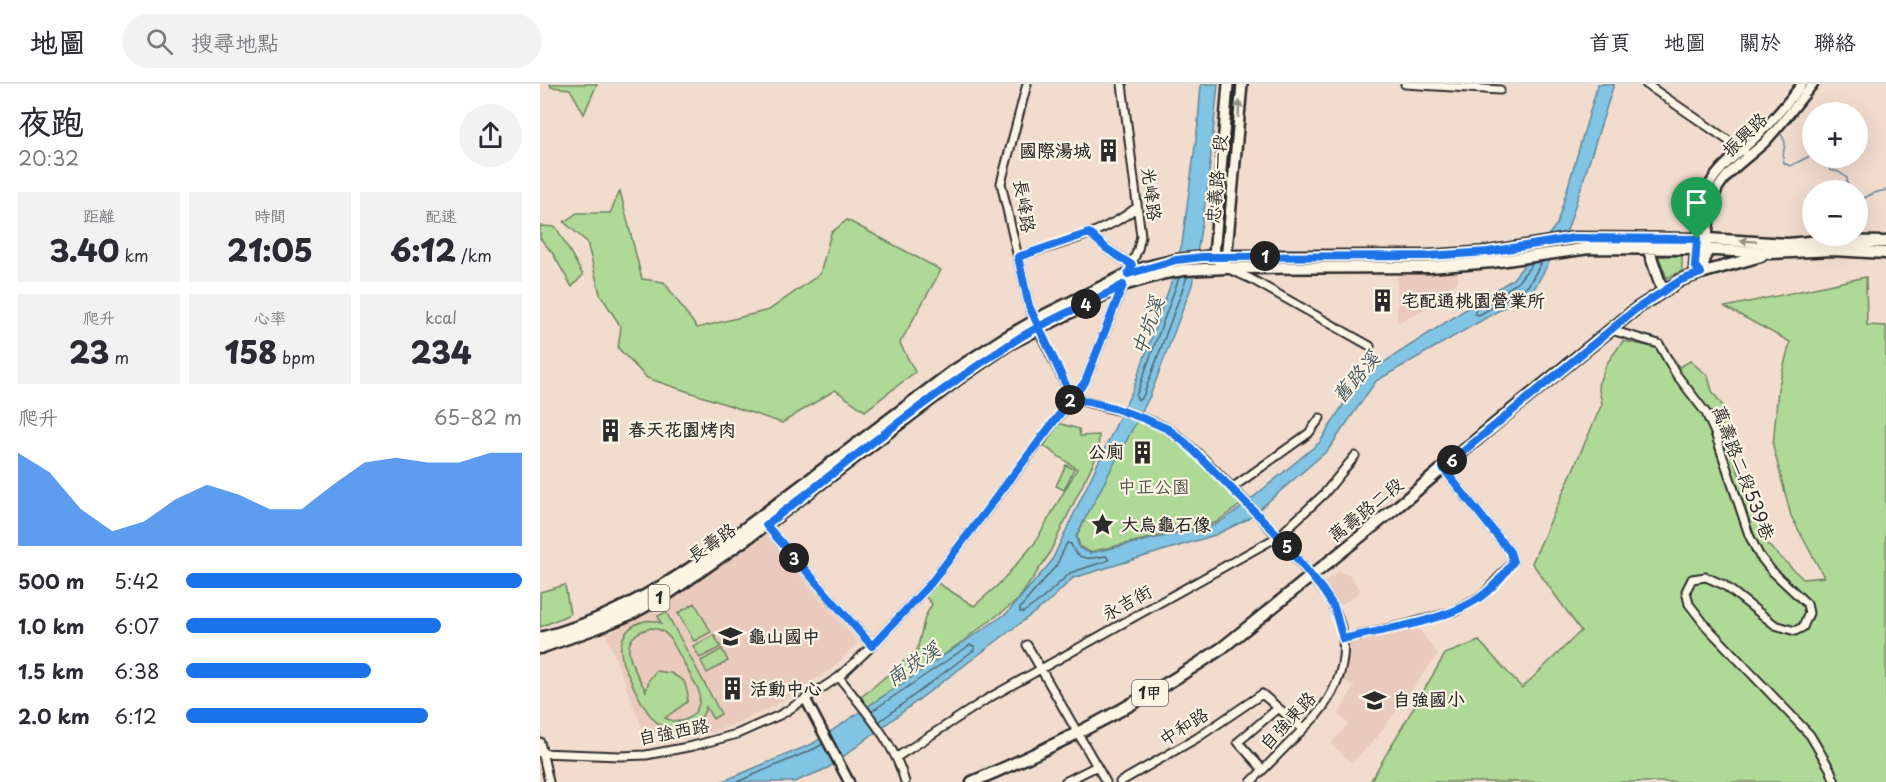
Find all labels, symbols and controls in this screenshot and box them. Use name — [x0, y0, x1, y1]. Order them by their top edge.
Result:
search box — [122, 14, 542, 68]
text: 地圖 — [30, 20, 86, 63]
icon: search — [143, 25, 176, 58]
text: 搜尋地點 — [191, 25, 279, 58]
text: 首頁 — [1589, 25, 1631, 57]
text: 地圖 — [1664, 25, 1706, 57]
text: 關於 — [1739, 25, 1781, 57]
text: 聯絡 — [1814, 25, 1856, 57]
text: 夜跑 — [18, 95, 84, 145]
one-way arrow — [1234, 100, 1244, 119]
map controls — [1802, 102, 1868, 246]
button: + — [1802, 102, 1868, 168]
button: share — [459, 104, 522, 167]
street label: 振興路 — [1715, 105, 1773, 162]
street label: 忠義路一段 — [1198, 133, 1233, 225]
place label: 國際湯城 — [1019, 136, 1091, 163]
building icon: 國際湯城 — [1096, 138, 1122, 164]
text: 20:32 — [18, 143, 79, 173]
street label: 光峰路 — [1136, 165, 1169, 222]
street label: 長峰路 — [1008, 177, 1043, 235]
pin — [1671, 177, 1722, 239]
button: − — [1802, 180, 1868, 246]
icon: arrive — [1680, 186, 1713, 219]
text: 距離 — [83, 203, 115, 227]
text: 時間 — [254, 203, 286, 227]
text: 配速 — [425, 203, 457, 227]
text: 3.40 — [49, 227, 119, 272]
text: 21:05 — [227, 227, 313, 272]
text: 6:12 — [390, 227, 456, 272]
one-way arrow — [1738, 237, 1757, 246]
pin: 1 — [1250, 241, 1280, 271]
text: km — [119, 243, 149, 267]
text: /km — [456, 243, 492, 267]
text: 1 — [1261, 244, 1269, 268]
place label: 宅配通桃園營業所 — [1401, 286, 1545, 313]
building icon: 宅配通桃園營業所 — [1370, 288, 1396, 314]
pin: 4 — [1071, 289, 1101, 319]
water label: 中坑溪 — [1123, 291, 1171, 359]
text: 4 — [1081, 292, 1091, 316]
text: 爬升 — [83, 305, 115, 329]
text: 心率 — [254, 305, 286, 329]
text: kcal — [425, 305, 457, 329]
text: 23 — [69, 329, 109, 374]
text: 158 — [225, 329, 277, 374]
text: 234 — [410, 329, 472, 374]
water label: 舊路溪 — [1324, 343, 1387, 409]
text: m — [109, 345, 129, 369]
text: bpm — [277, 345, 315, 369]
pin: 2 — [1055, 385, 1085, 415]
text: 2 — [1064, 388, 1076, 412]
street label: 萬壽路二段539巷 — [1706, 401, 1782, 544]
text: 爬升 — [18, 402, 58, 432]
text: 65–82 m — [434, 402, 522, 432]
place label: 春天花園烤肉 — [628, 415, 736, 442]
building icon: 春天花園烤肉 — [597, 417, 623, 443]
place label: 公廁 — [1088, 437, 1124, 464]
building icon: 公廁 — [1129, 439, 1155, 465]
pin: 6 — [1437, 445, 1467, 475]
text: 6 — [1446, 448, 1458, 472]
street label: 萬壽路二段 — [1322, 470, 1409, 548]
park label: 中正公園 — [1118, 472, 1190, 499]
place label: 大烏龜石像 — [1121, 510, 1211, 537]
place icon: 大烏龜石像 — [1090, 512, 1116, 538]
street label: 長壽路 — [681, 515, 741, 568]
pin: 5 — [1272, 531, 1302, 561]
text: 5 — [1282, 534, 1292, 558]
pin: 3 — [779, 543, 809, 573]
text: 3 — [789, 546, 799, 570]
text: 500 m — [18, 566, 85, 596]
text: 5:42 — [114, 566, 159, 596]
street label: 永吉街 — [1096, 577, 1156, 627]
road number: 1 — [648, 585, 670, 611]
text: 1.0 km — [18, 611, 85, 641]
text: 6:07 — [114, 611, 159, 641]
place label: 龜山國中 — [748, 622, 820, 649]
school or university icon: 龜山國中 — [717, 624, 743, 650]
water label: 南崁溪 — [879, 633, 947, 692]
text: 1.5 km — [18, 656, 84, 686]
text: 6:38 — [114, 656, 159, 686]
place label: 活動中心 — [750, 674, 822, 701]
building icon: 活動中心 — [719, 676, 745, 702]
road number: 1甲 — [1132, 680, 1168, 706]
street label: 自強東路 — [1252, 684, 1321, 756]
place label: 自強國小 — [1393, 685, 1465, 712]
school or university icon: 自強國小 — [1362, 687, 1388, 713]
street label: 中和路 — [1153, 700, 1213, 751]
text: 2.0 km — [18, 701, 90, 731]
text: 6:12 — [114, 701, 157, 731]
street label: 自強西路 — [636, 710, 712, 751]

